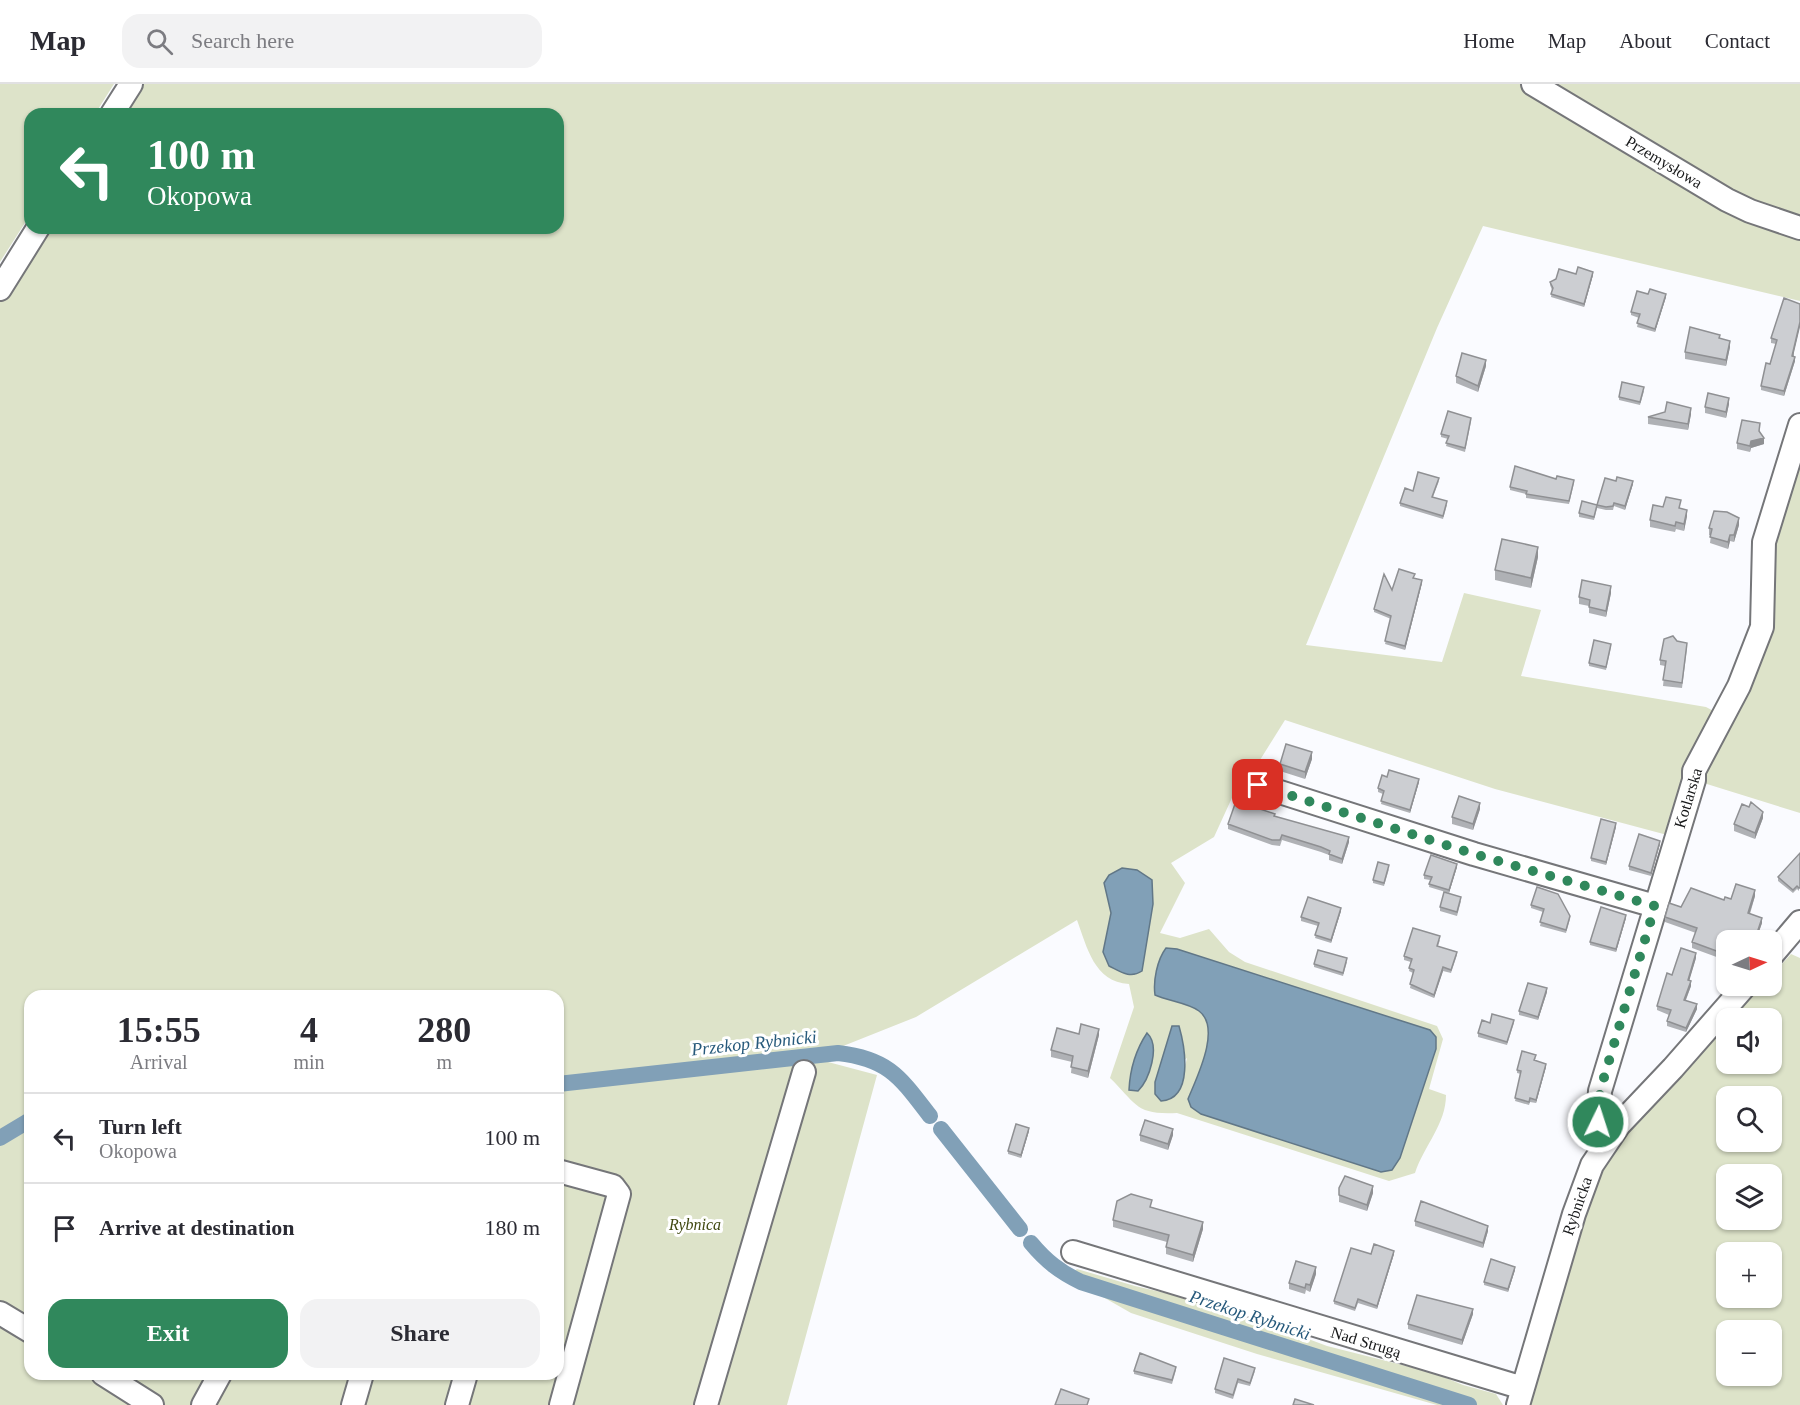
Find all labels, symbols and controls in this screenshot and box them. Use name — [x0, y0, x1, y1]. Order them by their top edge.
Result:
search box — [122, 14, 542, 68]
text: Map — [30, 25, 86, 56]
icon: search — [143, 25, 176, 58]
text: Search here — [191, 28, 294, 53]
text: Home — [1463, 29, 1515, 53]
text: Map — [1548, 29, 1586, 53]
text: About — [1619, 29, 1672, 53]
text: Contact — [1705, 29, 1770, 53]
icon: left — [48, 132, 126, 210]
text: 100 m — [147, 132, 256, 178]
street label: Przemysłowa — [1622, 133, 1705, 192]
text: Okopowa — [147, 181, 252, 211]
pin — [1232, 759, 1283, 810]
street label: Kotlarska — [1671, 766, 1705, 830]
icon: arrive — [1241, 768, 1274, 801]
north arrow — [1716, 930, 1782, 996]
map controls — [1716, 930, 1782, 1386]
button: sound — [1716, 1008, 1782, 1074]
text: 15:55 — [117, 1010, 201, 1050]
text: 4 — [300, 1010, 318, 1050]
text: 280 — [417, 1010, 471, 1050]
water label: Przekop Rybnicki — [689, 1026, 818, 1060]
text: Arrival — [130, 1051, 188, 1073]
text: min — [293, 1051, 325, 1073]
text: m — [437, 1051, 452, 1073]
button: search — [1716, 1086, 1782, 1152]
position arrow — [1566, 1090, 1630, 1154]
text: Turn left — [99, 1114, 182, 1139]
icon: left — [48, 1122, 81, 1155]
text: 100 m — [484, 1125, 540, 1150]
text: Okopowa — [99, 1140, 177, 1162]
button: layers — [1716, 1164, 1782, 1230]
street label: Rybnicka — [1559, 1175, 1596, 1238]
icon: arrive — [48, 1212, 81, 1245]
text: Arrive at destination — [99, 1215, 295, 1240]
text: 180 m — [484, 1215, 540, 1240]
park label: Rybnica — [668, 1216, 721, 1234]
button: + — [1716, 1242, 1782, 1308]
water label: Przekop Rybnicki — [1186, 1286, 1313, 1344]
button: Exit — [48, 1299, 288, 1368]
button: Share — [300, 1299, 540, 1368]
button: − — [1716, 1320, 1782, 1386]
street label: Nad Strugą — [1329, 1323, 1404, 1362]

